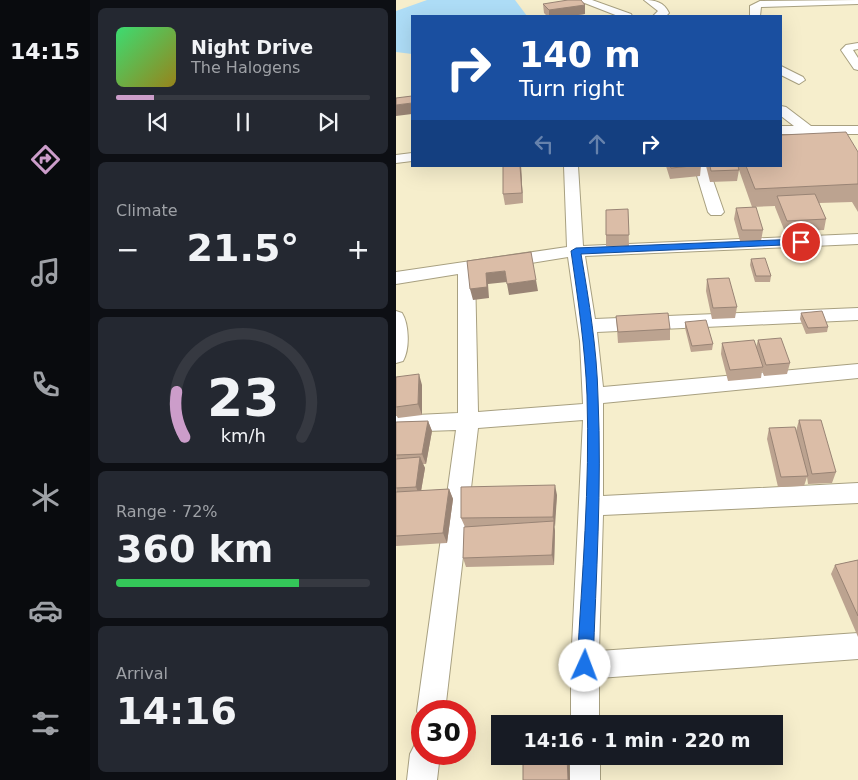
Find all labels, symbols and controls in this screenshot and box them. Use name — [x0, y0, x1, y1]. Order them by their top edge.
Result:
icon: right — [436, 35, 501, 100]
text: 140 m — [519, 35, 641, 75]
text: Night Drive — [191, 36, 313, 58]
text: 14:15 — [10, 39, 80, 64]
text: The Halogens — [191, 58, 300, 77]
text: Turn right — [519, 76, 624, 101]
icon: previous — [144, 108, 172, 136]
icon: pause — [229, 108, 257, 136]
icon: next — [314, 108, 342, 136]
icon: left — [530, 130, 558, 158]
icon: ahead — [583, 130, 611, 158]
icon: right — [636, 130, 664, 158]
icon: directions — [28, 142, 63, 177]
text: Climate — [116, 201, 178, 220]
pin — [780, 221, 822, 263]
text: 21.5° — [187, 226, 299, 270]
icon: arrive — [787, 228, 815, 256]
text: − — [116, 233, 139, 266]
text: + — [347, 233, 370, 266]
icon: music — [28, 255, 63, 290]
icon: phone — [28, 367, 63, 402]
text: 23 — [207, 368, 279, 428]
text: km/h — [220, 425, 266, 446]
icon: climate — [28, 480, 63, 515]
text: Range · 72% — [116, 502, 218, 521]
text: 360 km — [116, 527, 273, 571]
icon: car — [28, 593, 63, 628]
position arrow — [558, 639, 610, 691]
text: Arrival — [116, 664, 168, 683]
text: 14:16 — [116, 689, 237, 733]
speed limit sign: 30 — [411, 700, 476, 765]
icon: filters — [28, 706, 63, 741]
text: 14:16 · 1 min · 220 m — [523, 729, 751, 751]

